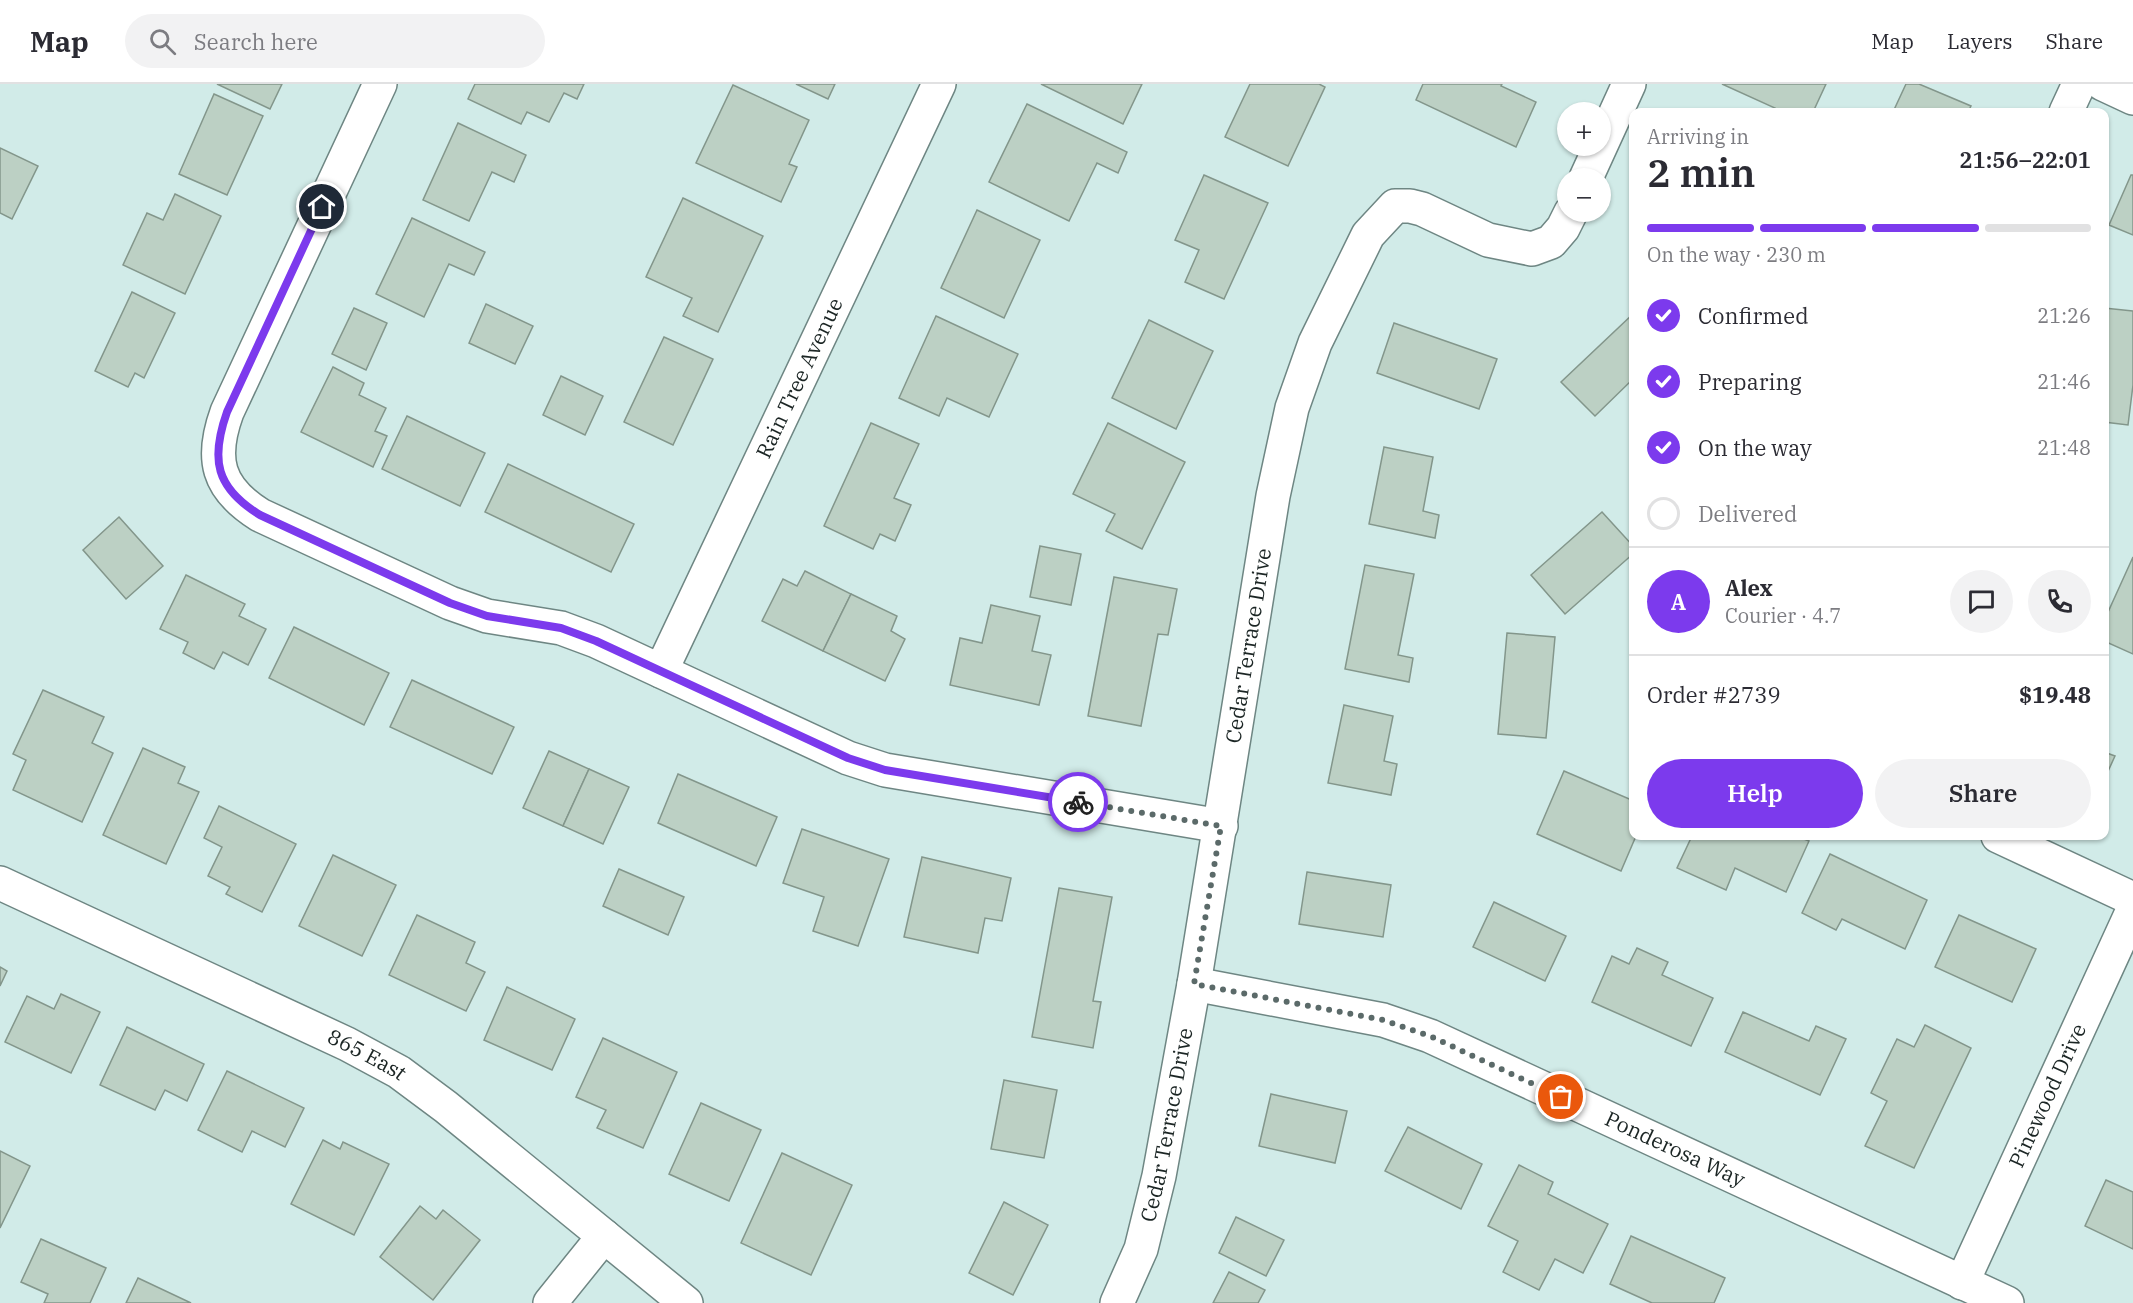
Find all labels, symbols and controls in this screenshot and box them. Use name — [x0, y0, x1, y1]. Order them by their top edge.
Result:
search box — [125, 14, 545, 68]
text: Map — [30, 23, 89, 60]
icon: search — [146, 25, 179, 58]
text: Search here — [194, 27, 318, 56]
text: Map — [1871, 27, 1914, 55]
text: Layers — [1947, 27, 2013, 55]
text: Share — [2046, 27, 2103, 55]
map controls — [1557, 102, 1611, 222]
button: + — [1557, 102, 1611, 156]
text: Arriving in — [1647, 123, 1749, 150]
text: 21:56–22:01 — [1959, 145, 2091, 174]
text: 2 min — [1647, 147, 1755, 198]
button: − — [1557, 168, 1611, 222]
pin — [296, 181, 347, 232]
icon: home — [305, 190, 338, 223]
text: On the way · 230 m — [1647, 241, 1826, 268]
street label: Rain Tree Avenue — [749, 293, 849, 463]
icon: check — [1647, 299, 1680, 332]
text: Confirmed — [1698, 301, 1809, 330]
text: 21:26 — [2037, 302, 2091, 329]
icon: check — [1647, 365, 1680, 398]
text: Preparing — [1698, 367, 1802, 396]
text: 21:46 — [2037, 368, 2091, 395]
icon: check — [1647, 431, 1680, 464]
text: On the way — [1698, 433, 1812, 462]
text: 21:48 — [2037, 434, 2091, 461]
text: Delivered — [1698, 499, 1797, 528]
street label: Cedar Terrace Drive — [1218, 546, 1277, 745]
button: chat — [1950, 570, 2013, 633]
button: phone — [2028, 570, 2091, 633]
text: Alex — [1725, 573, 1773, 602]
text: A — [1671, 587, 1686, 616]
text: Courier · 4.7 — [1725, 602, 1841, 629]
text: Order #2739 — [1647, 680, 1781, 709]
text: $19.48 — [2019, 680, 2091, 709]
button: Help — [1647, 759, 1863, 828]
button: Share — [1875, 759, 2091, 828]
courier — [1048, 772, 1108, 832]
icon: bike — [1062, 786, 1095, 819]
street label: Pinewood Drive — [2002, 1019, 2092, 1172]
street label: 865 East — [323, 1022, 413, 1086]
street label: Cedar Terrace Drive — [1133, 1025, 1199, 1225]
pin — [1535, 1071, 1586, 1122]
icon: bag — [1544, 1080, 1577, 1113]
street label: Ponderosa Way — [1601, 1104, 1751, 1193]

